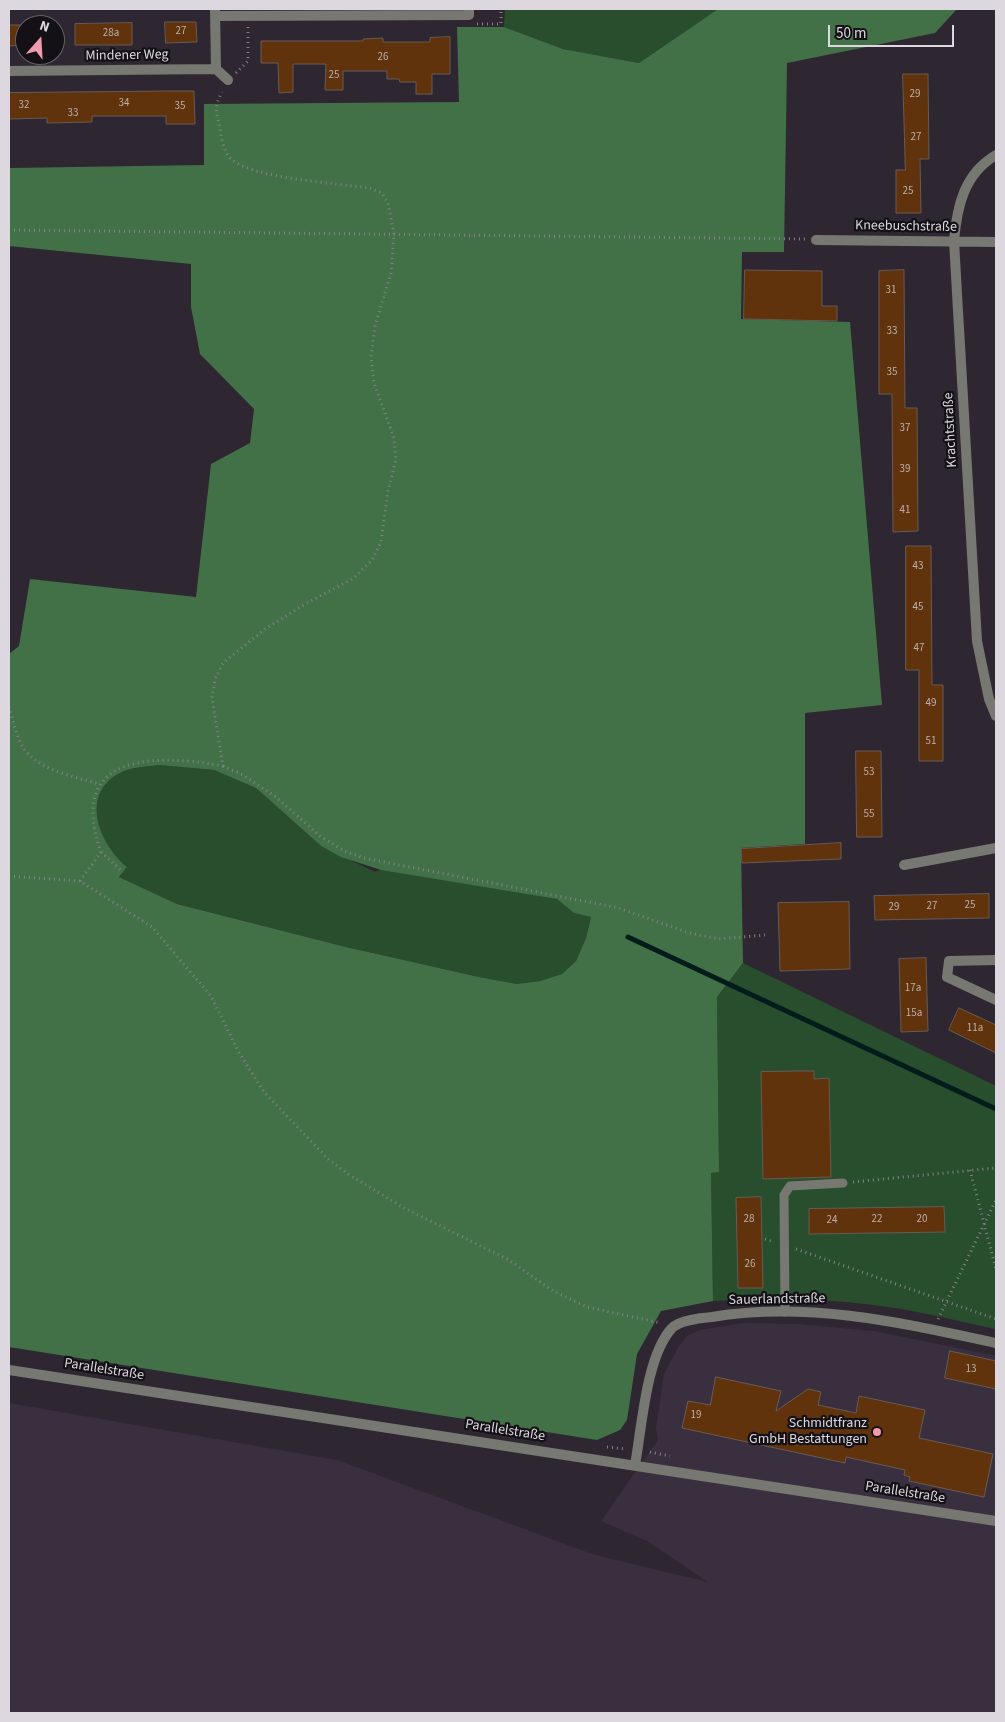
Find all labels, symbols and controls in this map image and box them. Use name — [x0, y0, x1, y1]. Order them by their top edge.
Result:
north arrow — [15, 15, 65, 65]
scale bar — [830, 15, 956, 47]
text: N — [37, 16, 52, 38]
text: 50 m — [836, 23, 866, 44]
house number: 27 — [176, 25, 186, 39]
house number: 28a — [103, 27, 119, 41]
street label: Mindener Weg — [85, 47, 169, 65]
house number: 26 — [378, 51, 388, 65]
house number: 25 — [329, 69, 339, 83]
house number: 29 — [910, 88, 920, 102]
house number: 34 — [119, 97, 129, 111]
house number: 32 — [19, 99, 29, 113]
house number: 35 — [175, 100, 185, 114]
house number: 33 — [68, 107, 78, 121]
house number: 27 — [911, 131, 921, 145]
house number: 25 — [903, 185, 913, 199]
street label: Kneebuschstraße — [855, 218, 957, 236]
house number: 31 — [886, 284, 896, 298]
house number: 33 — [887, 325, 897, 339]
house number: 35 — [887, 366, 897, 380]
street label: Krachtstraße — [941, 392, 961, 468]
house number: 37 — [900, 422, 910, 436]
house number: 39 — [900, 463, 910, 477]
house number: 41 — [900, 504, 910, 518]
house number: 43 — [913, 560, 923, 574]
house number: 45 — [913, 601, 923, 615]
house number: 47 — [914, 642, 924, 656]
house number: 49 — [926, 697, 936, 711]
house number: 51 — [926, 735, 936, 749]
house number: 53 — [864, 766, 874, 780]
house number: 55 — [864, 808, 874, 822]
house number: 25 — [965, 899, 975, 913]
house number: 27 — [927, 900, 937, 914]
house number: 29 — [889, 901, 899, 915]
house number: 17a — [905, 982, 921, 996]
house number: 15a — [906, 1007, 922, 1021]
house number: 11a — [967, 1022, 983, 1036]
house number: 28 — [744, 1213, 754, 1227]
house number: 22 — [872, 1213, 882, 1227]
house number: 20 — [917, 1213, 927, 1227]
house number: 24 — [827, 1214, 837, 1228]
house number: 26 — [745, 1258, 755, 1272]
street label: Sauerlandstraße — [728, 1291, 826, 1309]
street label: Parallelstraße — [63, 1355, 145, 1385]
house number: 13 — [966, 1363, 976, 1377]
house number: 19 — [691, 1409, 701, 1423]
street label: Parallelstraße — [464, 1416, 546, 1446]
place label: Schmidtfranz GmbH Bestattungen — [749, 1416, 867, 1448]
marker: Schmidtfranz GmbH Bestattungen — [871, 1426, 883, 1438]
street label: Parallelstraße — [864, 1478, 946, 1508]

